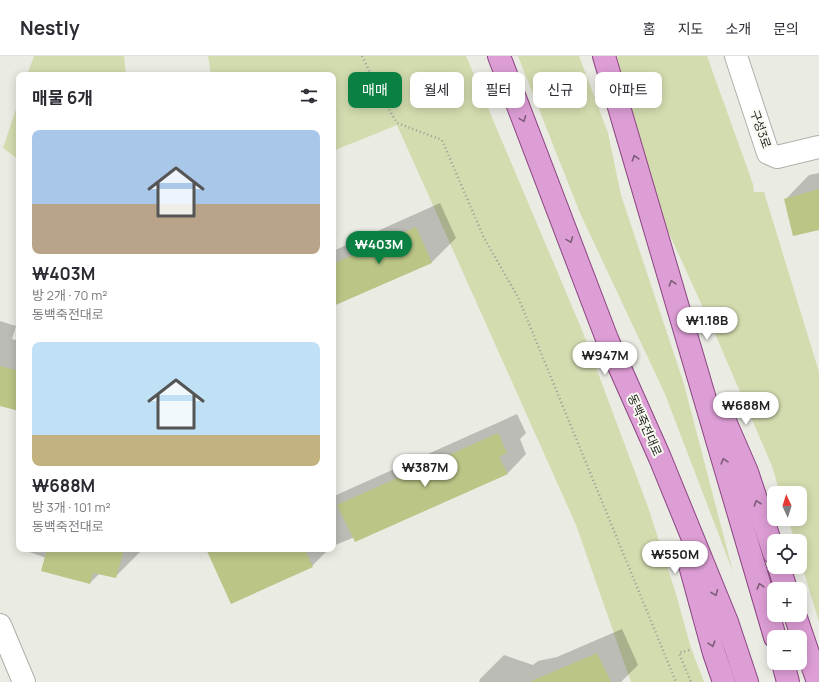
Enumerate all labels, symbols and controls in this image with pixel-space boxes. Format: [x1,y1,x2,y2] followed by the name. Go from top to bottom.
[20,15,80,41] text: Nestly
[643,19,656,38] text: 홈
[678,19,703,38] text: 지도
[725,19,751,38] text: 소개
[773,19,799,38] text: 문의
[348,72,402,108] chip: 매매
[410,72,464,108] chip: 월세
[472,72,525,108] chip: 필터
[533,72,587,108] chip: 신규
[595,72,662,108] chip: 아파트
[298,85,320,107] icon: filters
[32,86,93,109] text: 매물 6개
[746,107,776,151] street label: 구성3로
[519,115,527,122] one-way arrow
[631,155,640,162] one-way arrow
[140,156,212,228] icon: home
[351,231,407,265] pin: ₩403M
[355,235,403,253] text: ₩403M
[565,237,573,244] one-way arrow
[32,262,95,285] text: ₩403M
[668,279,677,286] one-way arrow
[32,286,107,304] text: 방 2개 · 70 m²
[32,305,104,323] text: 동백죽전대로
[674,307,740,341] pin: ₩1.18B
[686,311,728,329] text: ₩1.18B
[577,342,633,376] pin: ₩947M
[581,346,629,364] text: ₩947M
[140,368,212,440] icon: home
[624,391,666,459] street label: 동백죽전대로
[718,392,774,426] pin: ₩688M
[722,396,770,414] text: ₩688M
[397,454,453,488] pin: ₩387M
[402,458,448,476] text: ₩387M
[720,458,729,465] one-way arrow
[32,474,95,497] text: ₩688M
[767,486,807,526] north arrow
[767,486,807,670] map controls
[32,498,111,516] text: 방 3개 · 101 m²
[753,499,762,506] one-way arrow
[32,517,104,535] text: 동백죽전대로
[767,534,807,574] button: locate
[647,541,703,575] pin: ₩550M
[651,545,699,563] text: ₩550M
[767,582,807,622] button: +
[756,583,765,590] one-way arrow
[710,589,718,597] one-way arrow
[767,630,807,670] button: −
[707,640,716,647] one-way arrow

